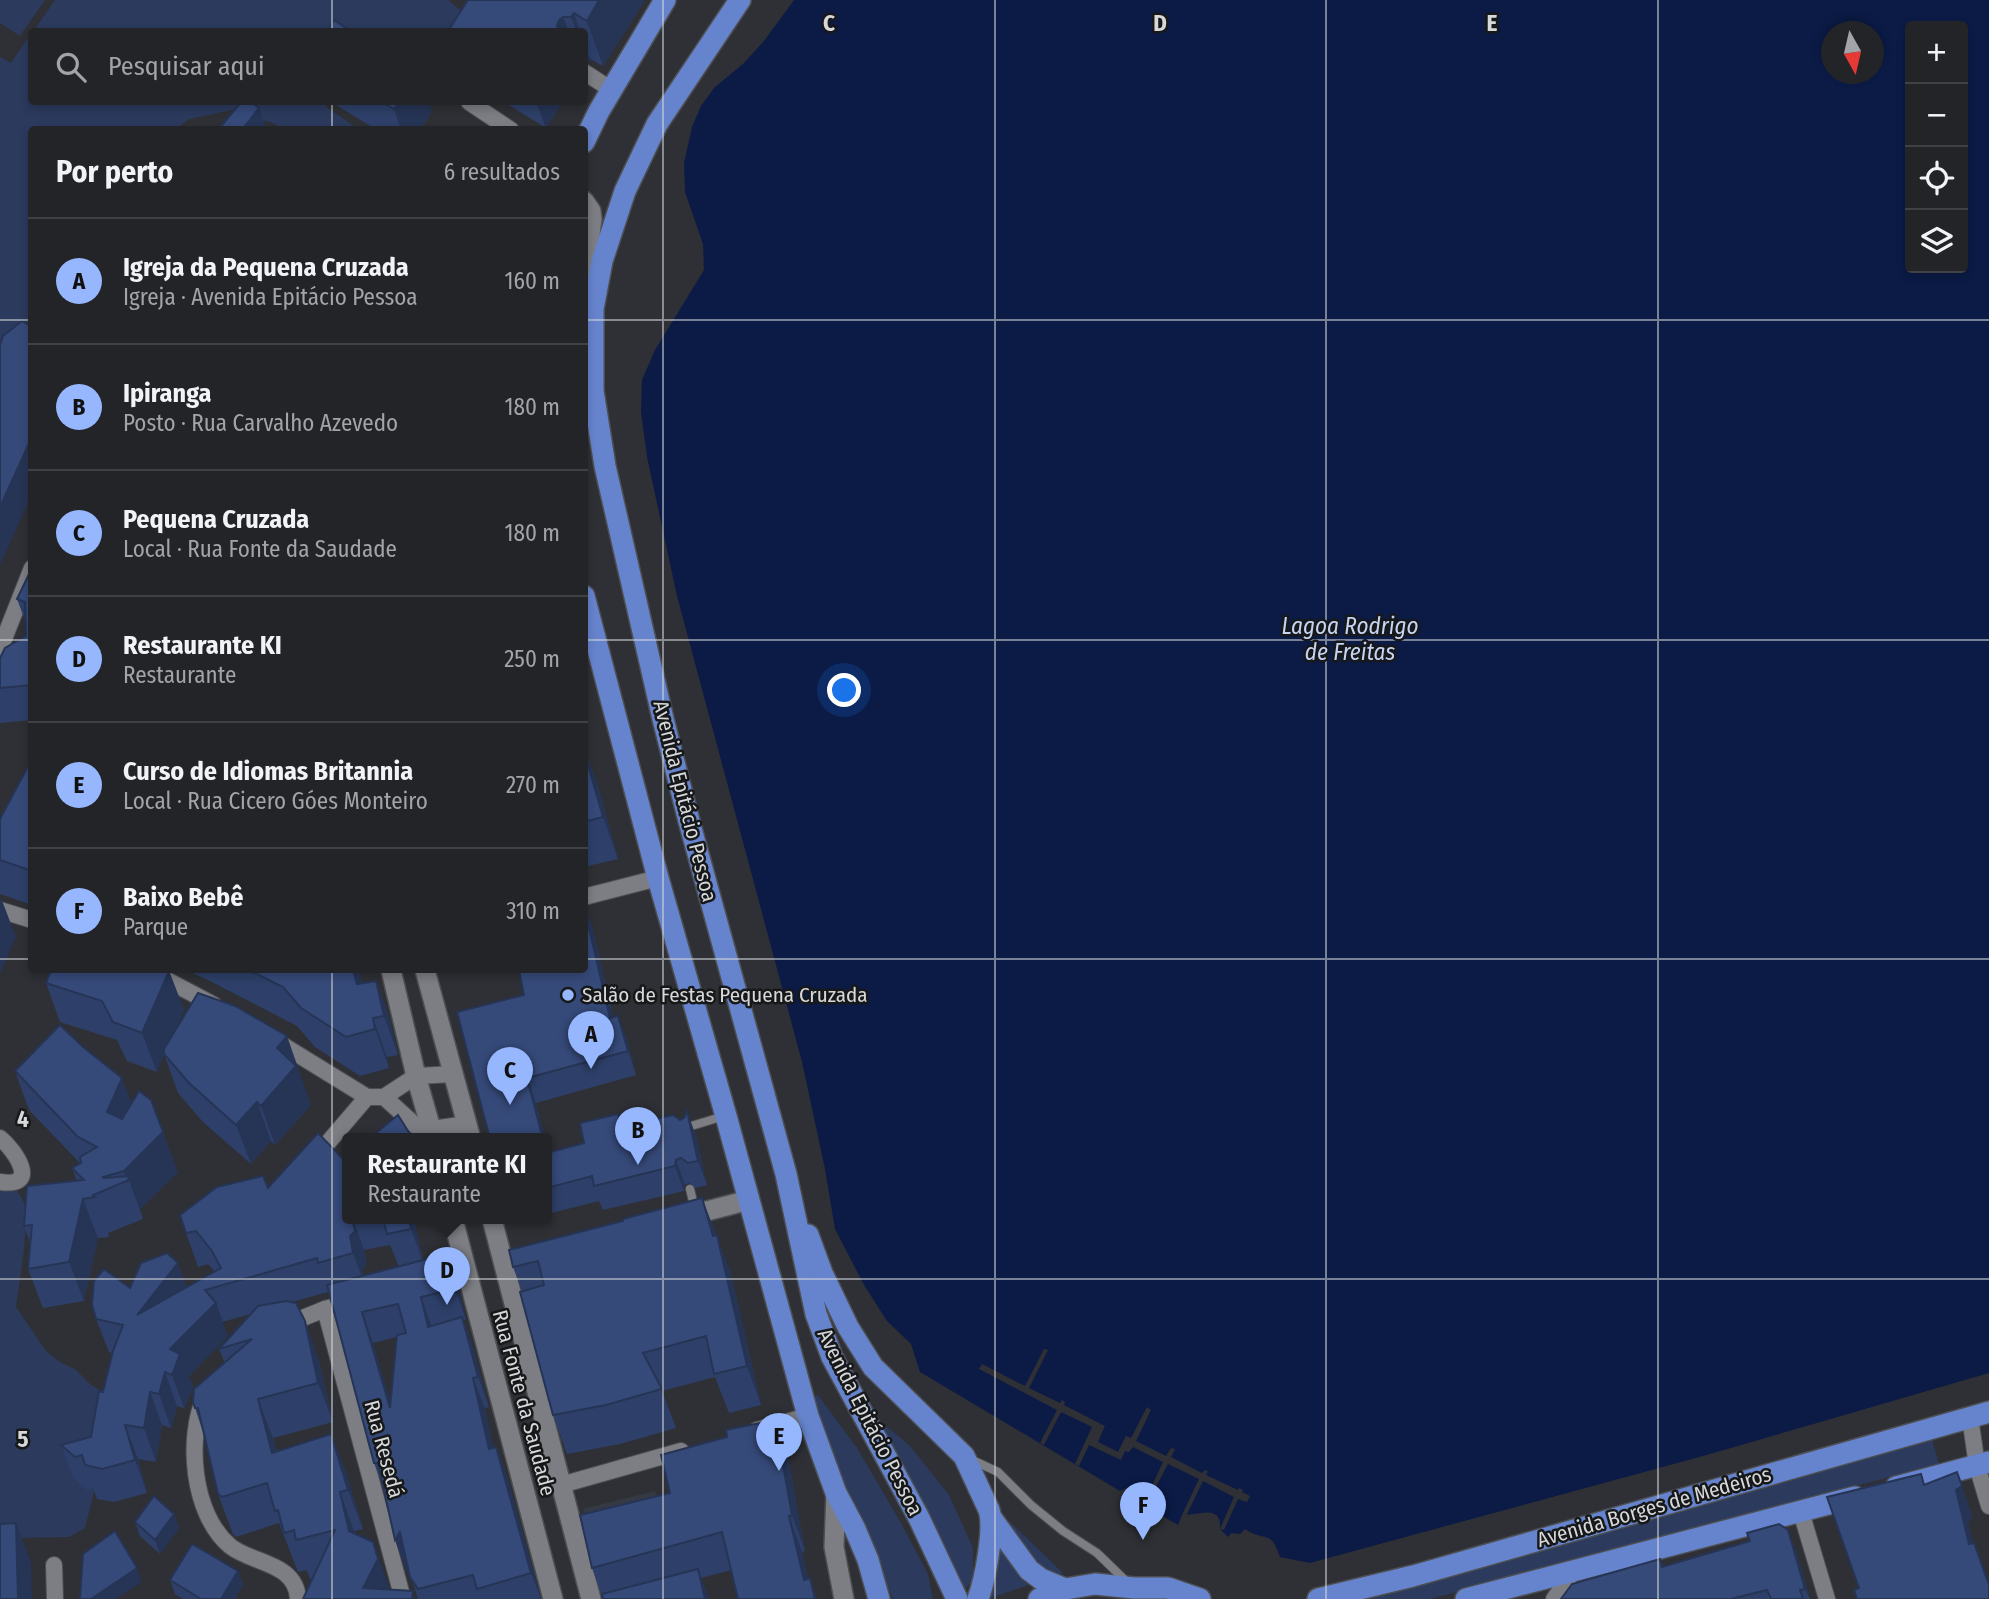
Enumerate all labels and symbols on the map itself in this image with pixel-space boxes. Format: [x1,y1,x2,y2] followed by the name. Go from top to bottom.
[823,9,835,37] text: C
[1153,9,1167,37] text: D
[1487,9,1498,37] text: E
[1821,21,1884,84] north arrow
[1281,612,1419,666] water label: Lagoa Rodrigo de Freitas
[827,673,861,707] your location
[647,698,723,904] street label: Avenida Epitácio Pessoa
[582,982,868,1008] place label: Salão de Festas Pequena Cruzada
[560,987,576,1003] marker: Salão de Festas Pequena Cruzada
[568,1011,614,1069] pin: A
[487,1047,533,1105] pin: C
[17,1105,29,1133] text: 4
[615,1107,661,1165] pin: B
[424,1247,470,1305] pin: D
[487,1307,561,1499] street label: Rua Fonte da Saudade
[812,1324,928,1520] street label: Avenida Epitácio Pessoa
[358,1397,410,1501] street label: Rua Resedá
[756,1413,802,1471] pin: E
[17,1425,29,1453] text: 5
[1534,1461,1774,1553] street label: Avenida Borges de Medeiros
[1120,1482,1166,1540] pin: F

